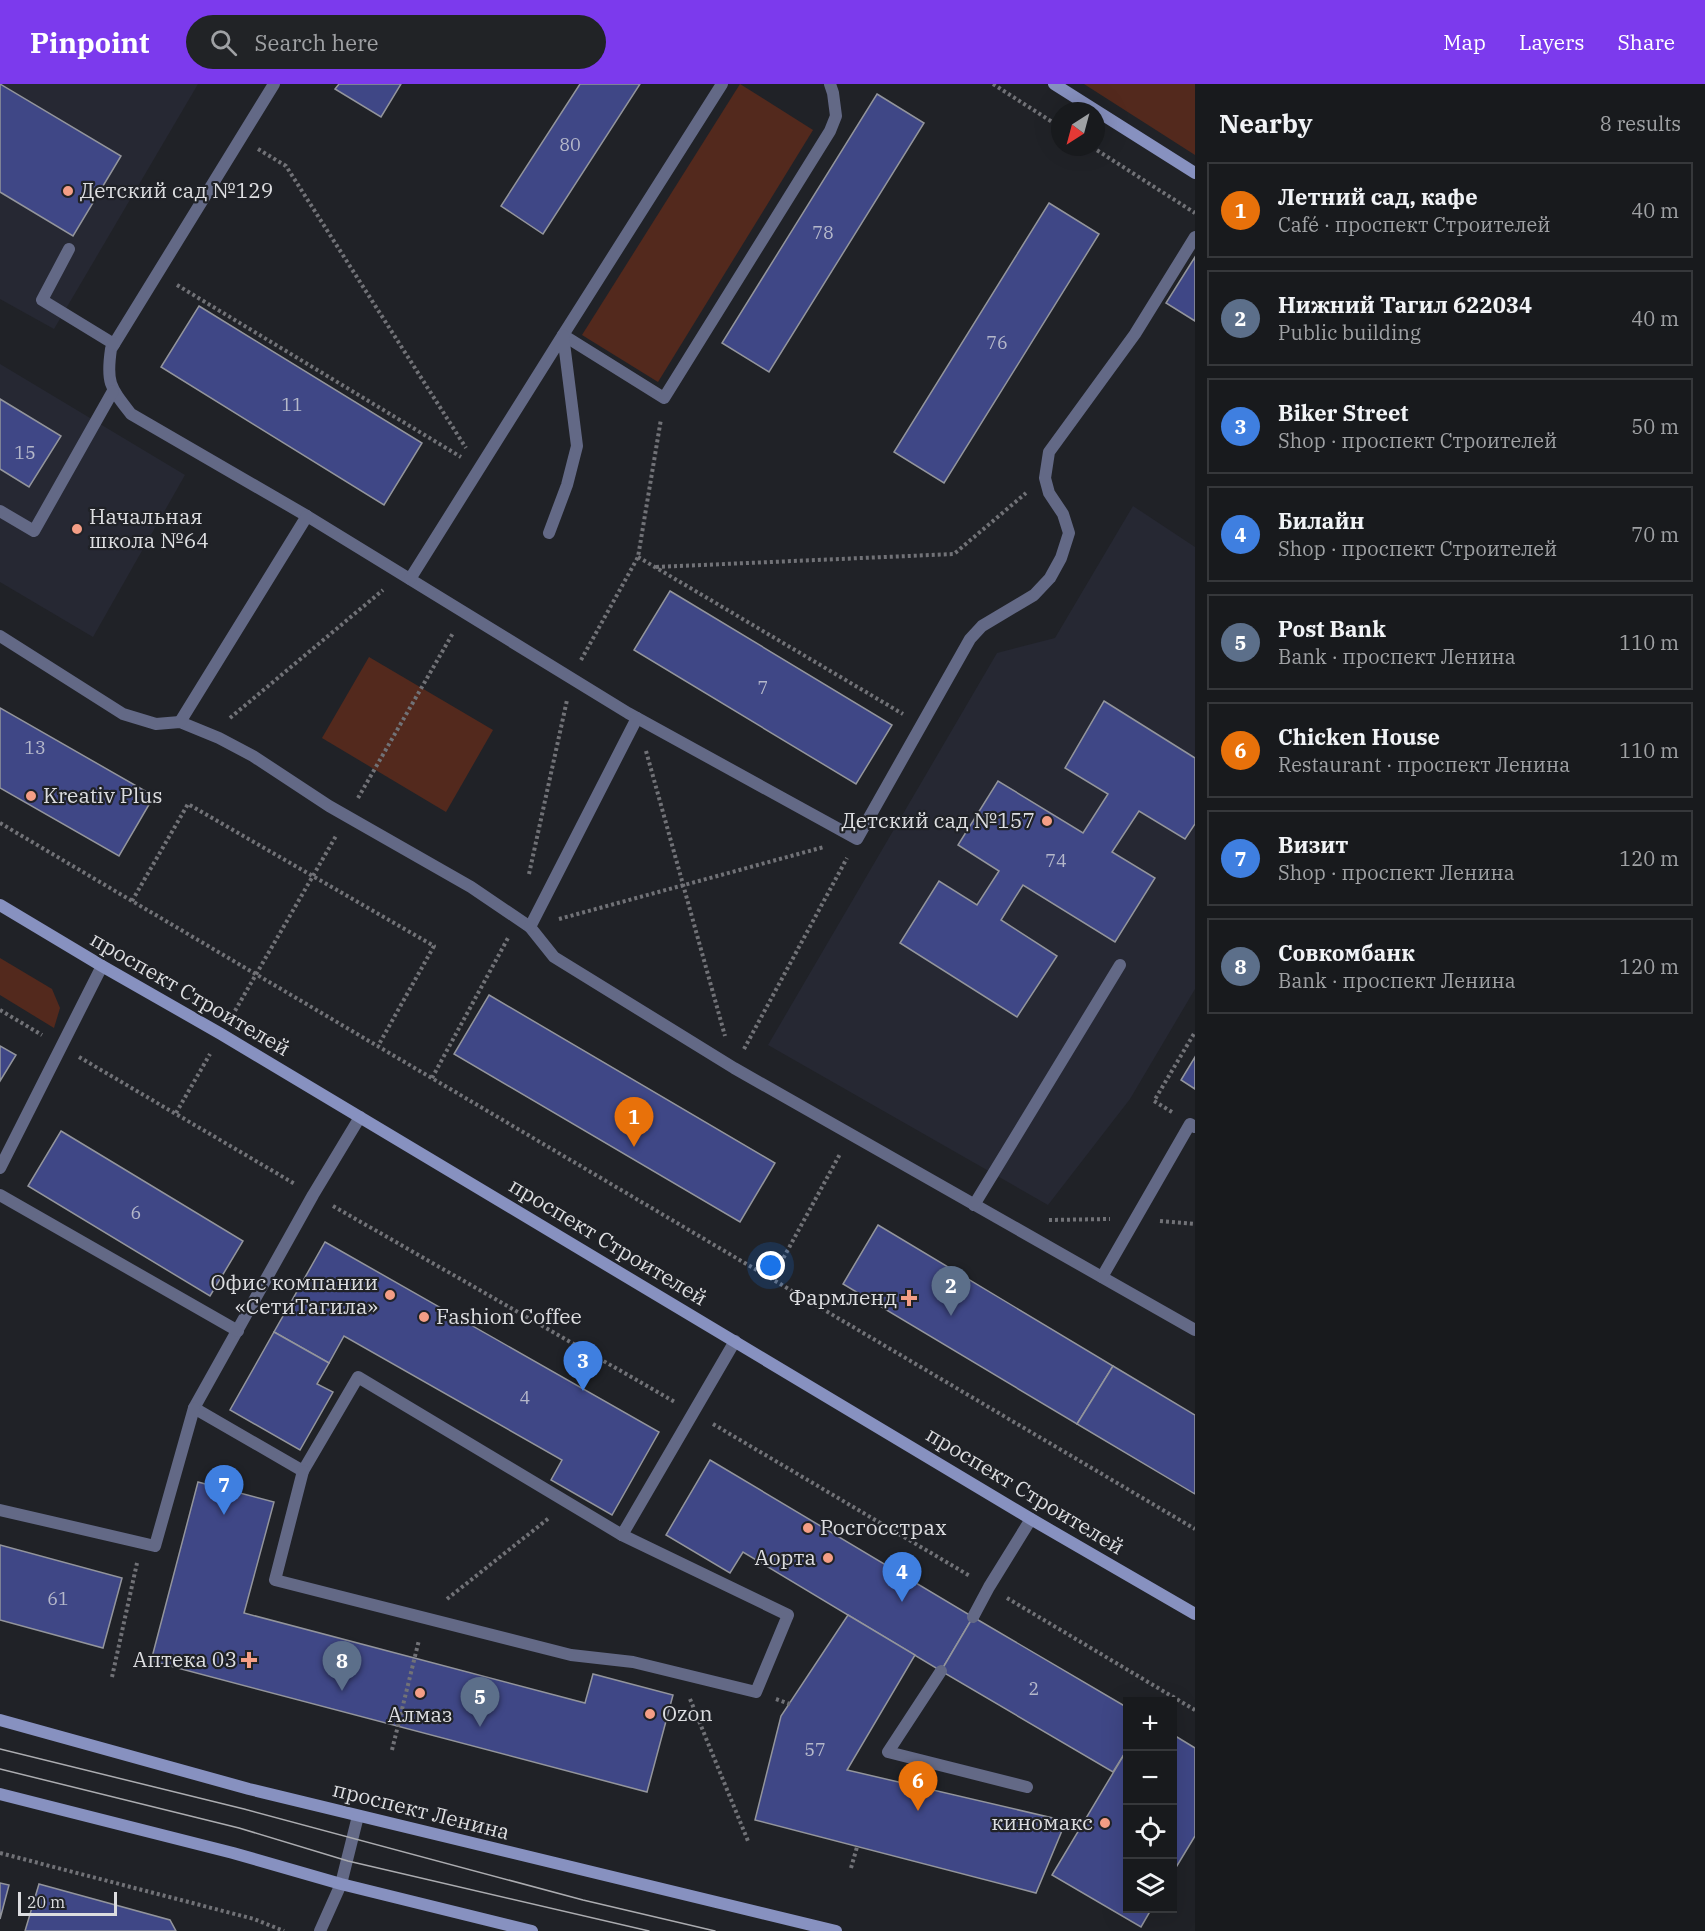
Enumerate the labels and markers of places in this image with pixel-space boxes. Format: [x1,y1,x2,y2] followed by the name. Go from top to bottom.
[80,176,273,204] place label: Детский сад №129
[61,184,75,198] marker: Детский сад №129
[89,502,209,554] place label: Начальная школа №64
[70,522,84,536] marker: Начальная школа №64
[43,781,162,809] place label: Kreativ Plus
[24,789,38,803] marker: Kreativ Plus
[842,806,1035,834] place label: Детский сад №157
[1040,814,1054,828] marker: Детский сад №157
[614,1098,654,1147] pin: 1
[932,1266,970,1316] pin: 2
[211,1268,378,1320] place label: Офис компании «СетиТагила»
[789,1283,897,1311] place label: Фармленд
[383,1288,397,1302] marker: Офис компании «СетиТагила»
[902,1291,916,1305] marker: Фармленд
[436,1302,582,1330] place label: Fashion Coffee
[417,1310,431,1324] marker: Fashion Coffee
[564,1342,602,1391] pin: 3
[204,1466,244,1515] pin: 7
[820,1513,947,1541] place label: Росгосстрах
[801,1521,815,1535] marker: Росгосстрах
[755,1543,816,1571] place label: Аорта
[821,1551,835,1565] marker: Аорта
[882,1552,922,1602] pin: 4
[322,1642,362,1691] pin: 8
[133,1645,237,1673] place label: Аптека 03
[242,1653,256,1667] marker: Аптека 03
[460,1678,500,1727] pin: 5
[413,1686,427,1700] marker: Алмаз
[662,1699,713,1727] place label: Ozon
[387,1700,453,1728] place label: Алмаз
[643,1707,657,1721] marker: Ozon
[898,1762,938,1811] pin: 6
[991,1808,1093,1836] place label: киномакс
[1098,1816,1112,1830] marker: киномакс

